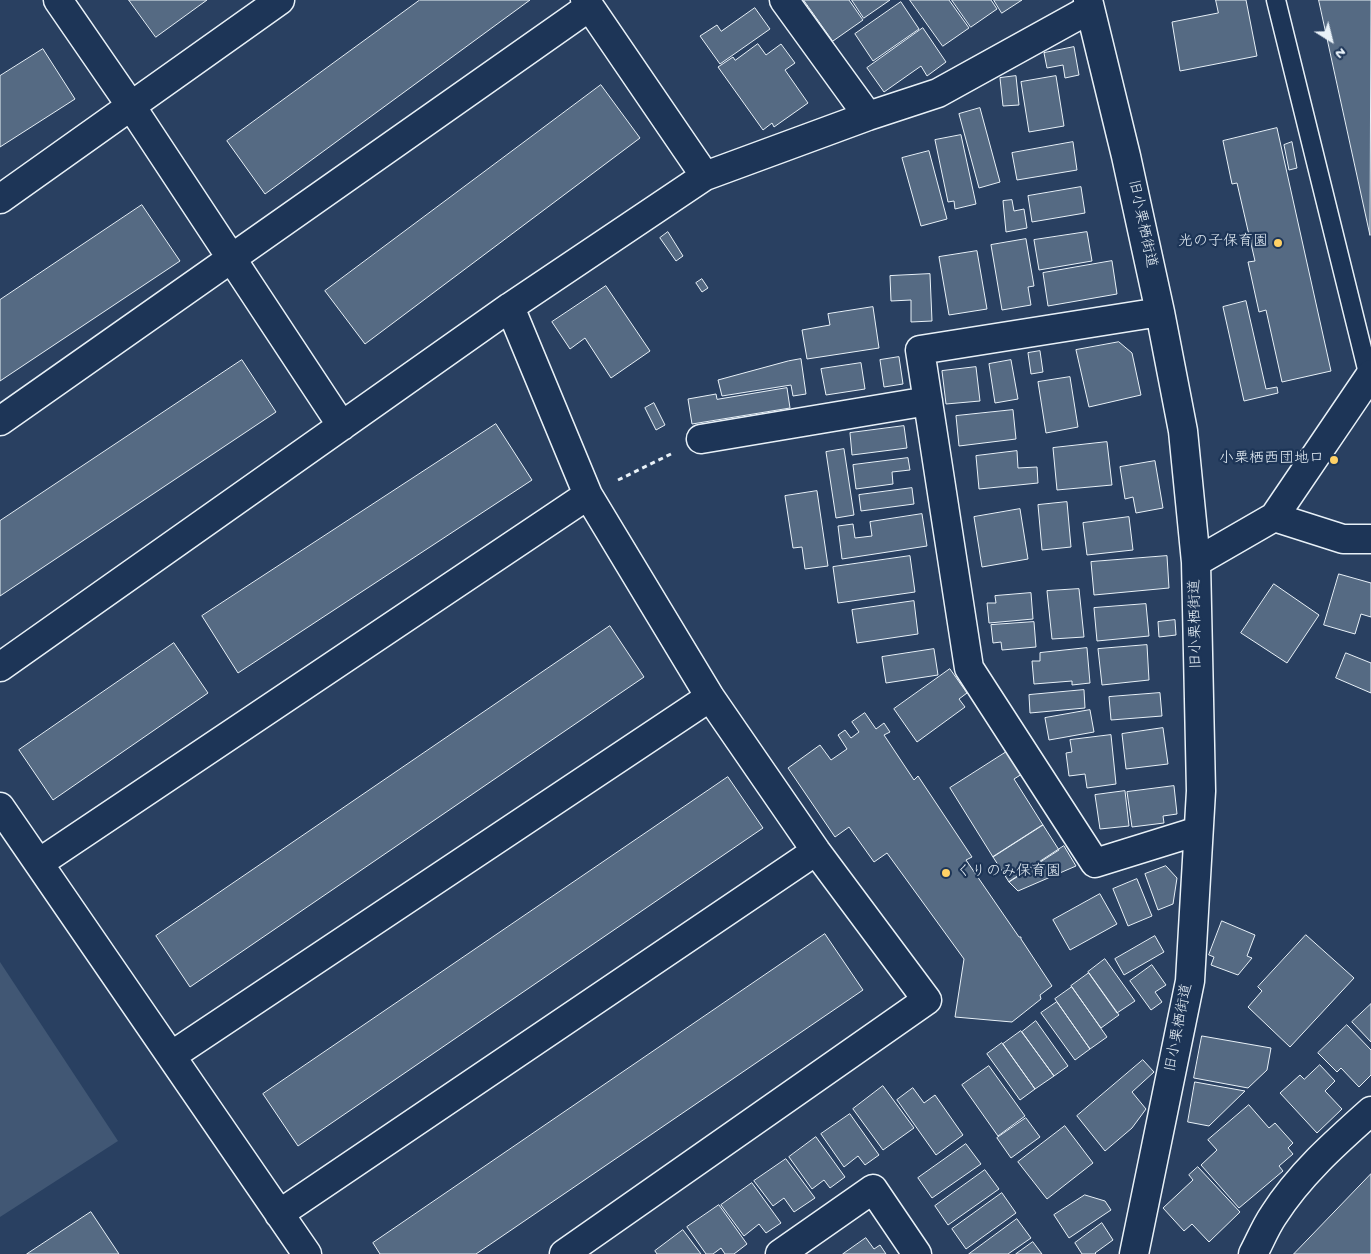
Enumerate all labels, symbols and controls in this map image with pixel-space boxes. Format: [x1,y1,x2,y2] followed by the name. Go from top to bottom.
[1306,15,1356,65] north arrow
[1331,43,1349,62] text: N
[1123,178,1159,270] street label: 旧小栗栖街道
[1178,234,1268,252] place label: 光の子保育園
[1272,237,1284,249] marker: 光の子保育園
[1219,451,1324,469] place label: 小栗栖西団地口
[1328,454,1340,466] marker: 小栗栖西団地口
[1187,579,1207,669] street label: 旧小栗栖街道
[956,864,1061,882] place label: くりのみ保育園
[940,867,952,879] marker: くりのみ保育園
[1163,982,1197,1074] street label: 旧小栗栖街道

